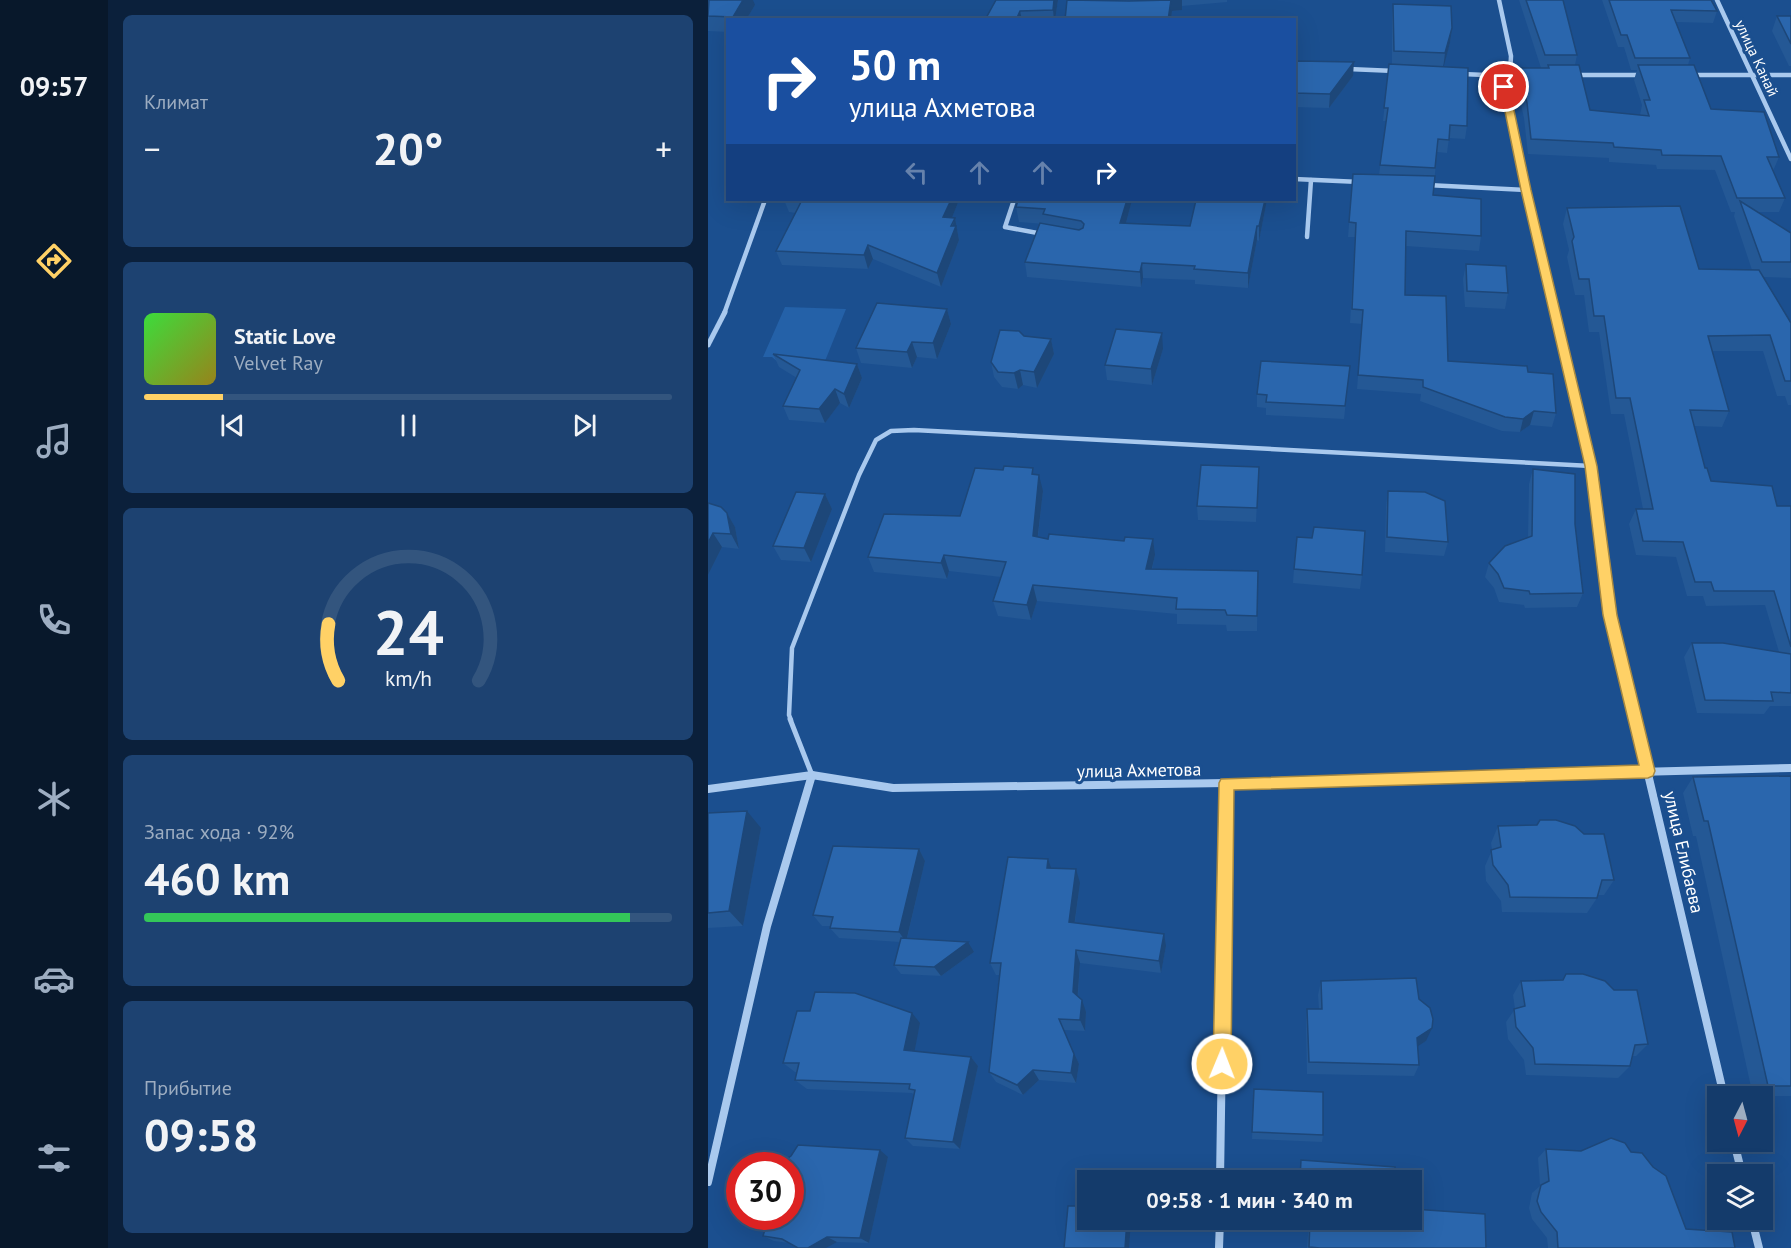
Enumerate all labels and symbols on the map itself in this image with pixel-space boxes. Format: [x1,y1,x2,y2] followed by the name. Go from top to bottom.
[1731,17,1783,99] street label: улица Канай
[1478,61,1529,112] pin
[1077,757,1201,783] street label: улица Ахметова
[1659,789,1709,915] street label: улица Елибаева
[1190,1032,1254,1096] position arrow
[1707,1086,1773,1152] north arrow
[726,1152,804,1230] speed limit sign: 30

